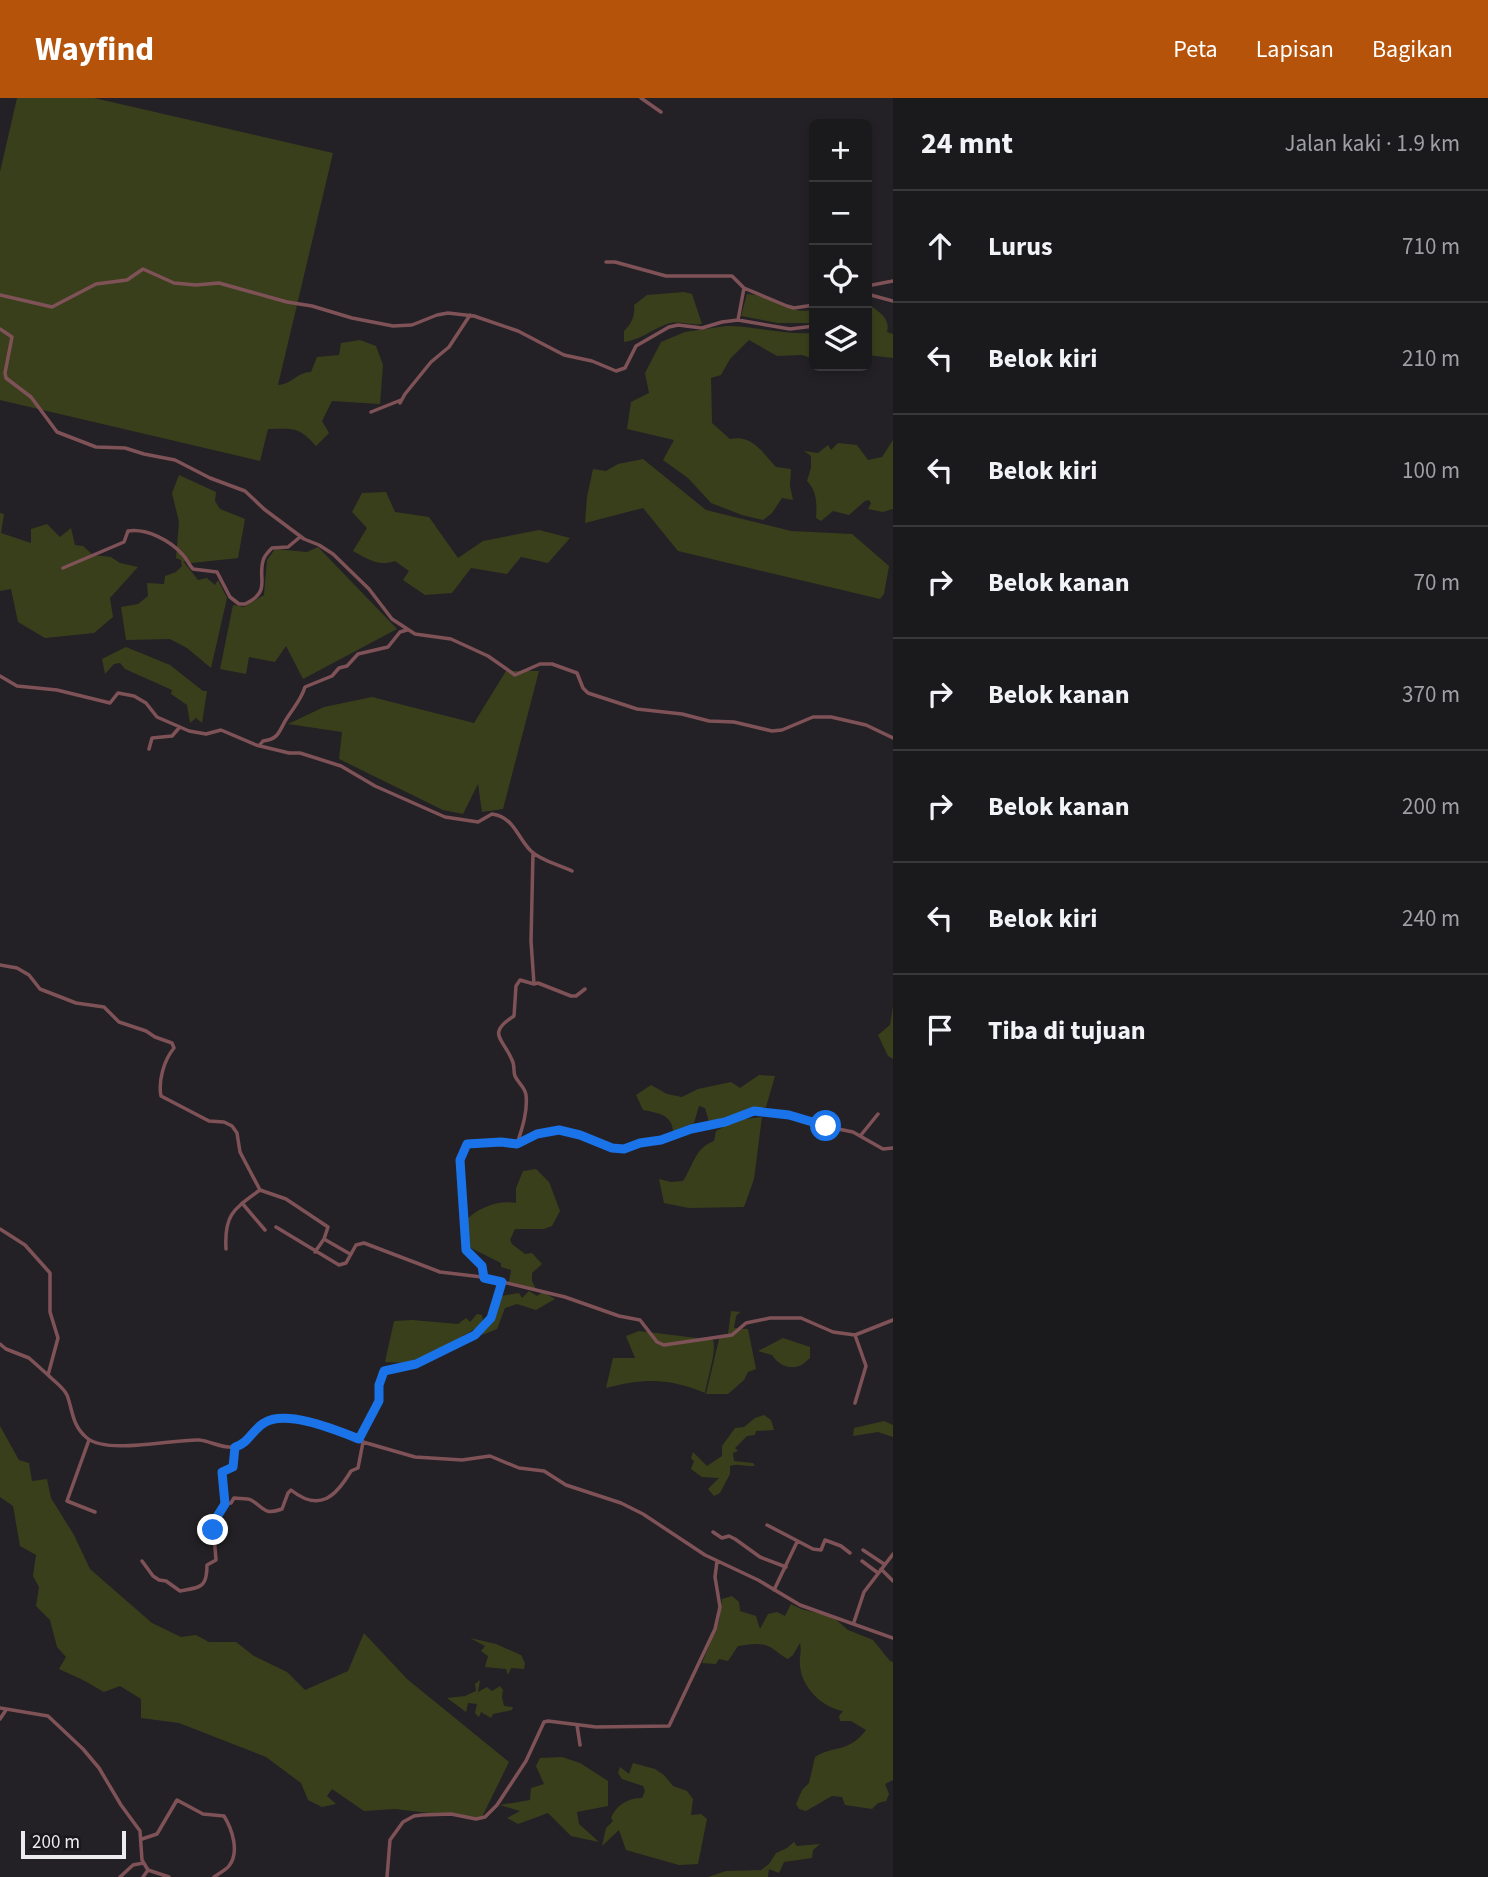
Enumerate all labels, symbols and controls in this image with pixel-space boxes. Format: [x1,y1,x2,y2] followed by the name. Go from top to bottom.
[35,26,154,73] text: Wayfind
[1173,32,1218,67] text: Peta
[1256,32,1334,67] text: Lapisan
[1372,32,1453,67] text: Bagikan
[809,119,872,371] map controls
[809,119,872,182] button: +
[921,122,1013,165] text: 24 mnt
[1284,127,1460,160] text: Jalan kaki · 1.9 km
[809,182,872,245] button: −
[921,227,959,265] icon: ahead
[988,228,1053,265] text: Lurus
[1402,230,1460,263] text: 710 m
[809,245,872,308] button: locate
[809,308,872,371] button: layers
[921,339,959,377] icon: left
[988,340,1097,377] text: Belok kiri
[1402,342,1460,375] text: 210 m
[921,451,959,489] icon: left
[988,452,1097,489] text: Belok kiri
[1402,454,1460,487] text: 100 m
[921,563,959,601] icon: right
[988,564,1130,601] text: Belok kanan
[1413,566,1460,599] text: 70 m
[921,675,959,713] icon: right
[988,676,1130,713] text: Belok kanan
[1402,678,1460,711] text: 370 m
[921,787,959,825] icon: right
[988,788,1130,825] text: Belok kanan
[1402,790,1460,823] text: 200 m
[921,899,959,937] icon: left
[988,900,1097,937] text: Belok kiri
[1402,902,1460,935] text: 240 m
[921,1011,959,1049] icon: arrive
[988,1012,1146,1049] text: Tiba di tujuan
[810,1110,841,1141] route start
[197,1514,228,1545] route end
[21,1828,126,1860] scale bar
[32,1829,80,1856] text: 200 m

